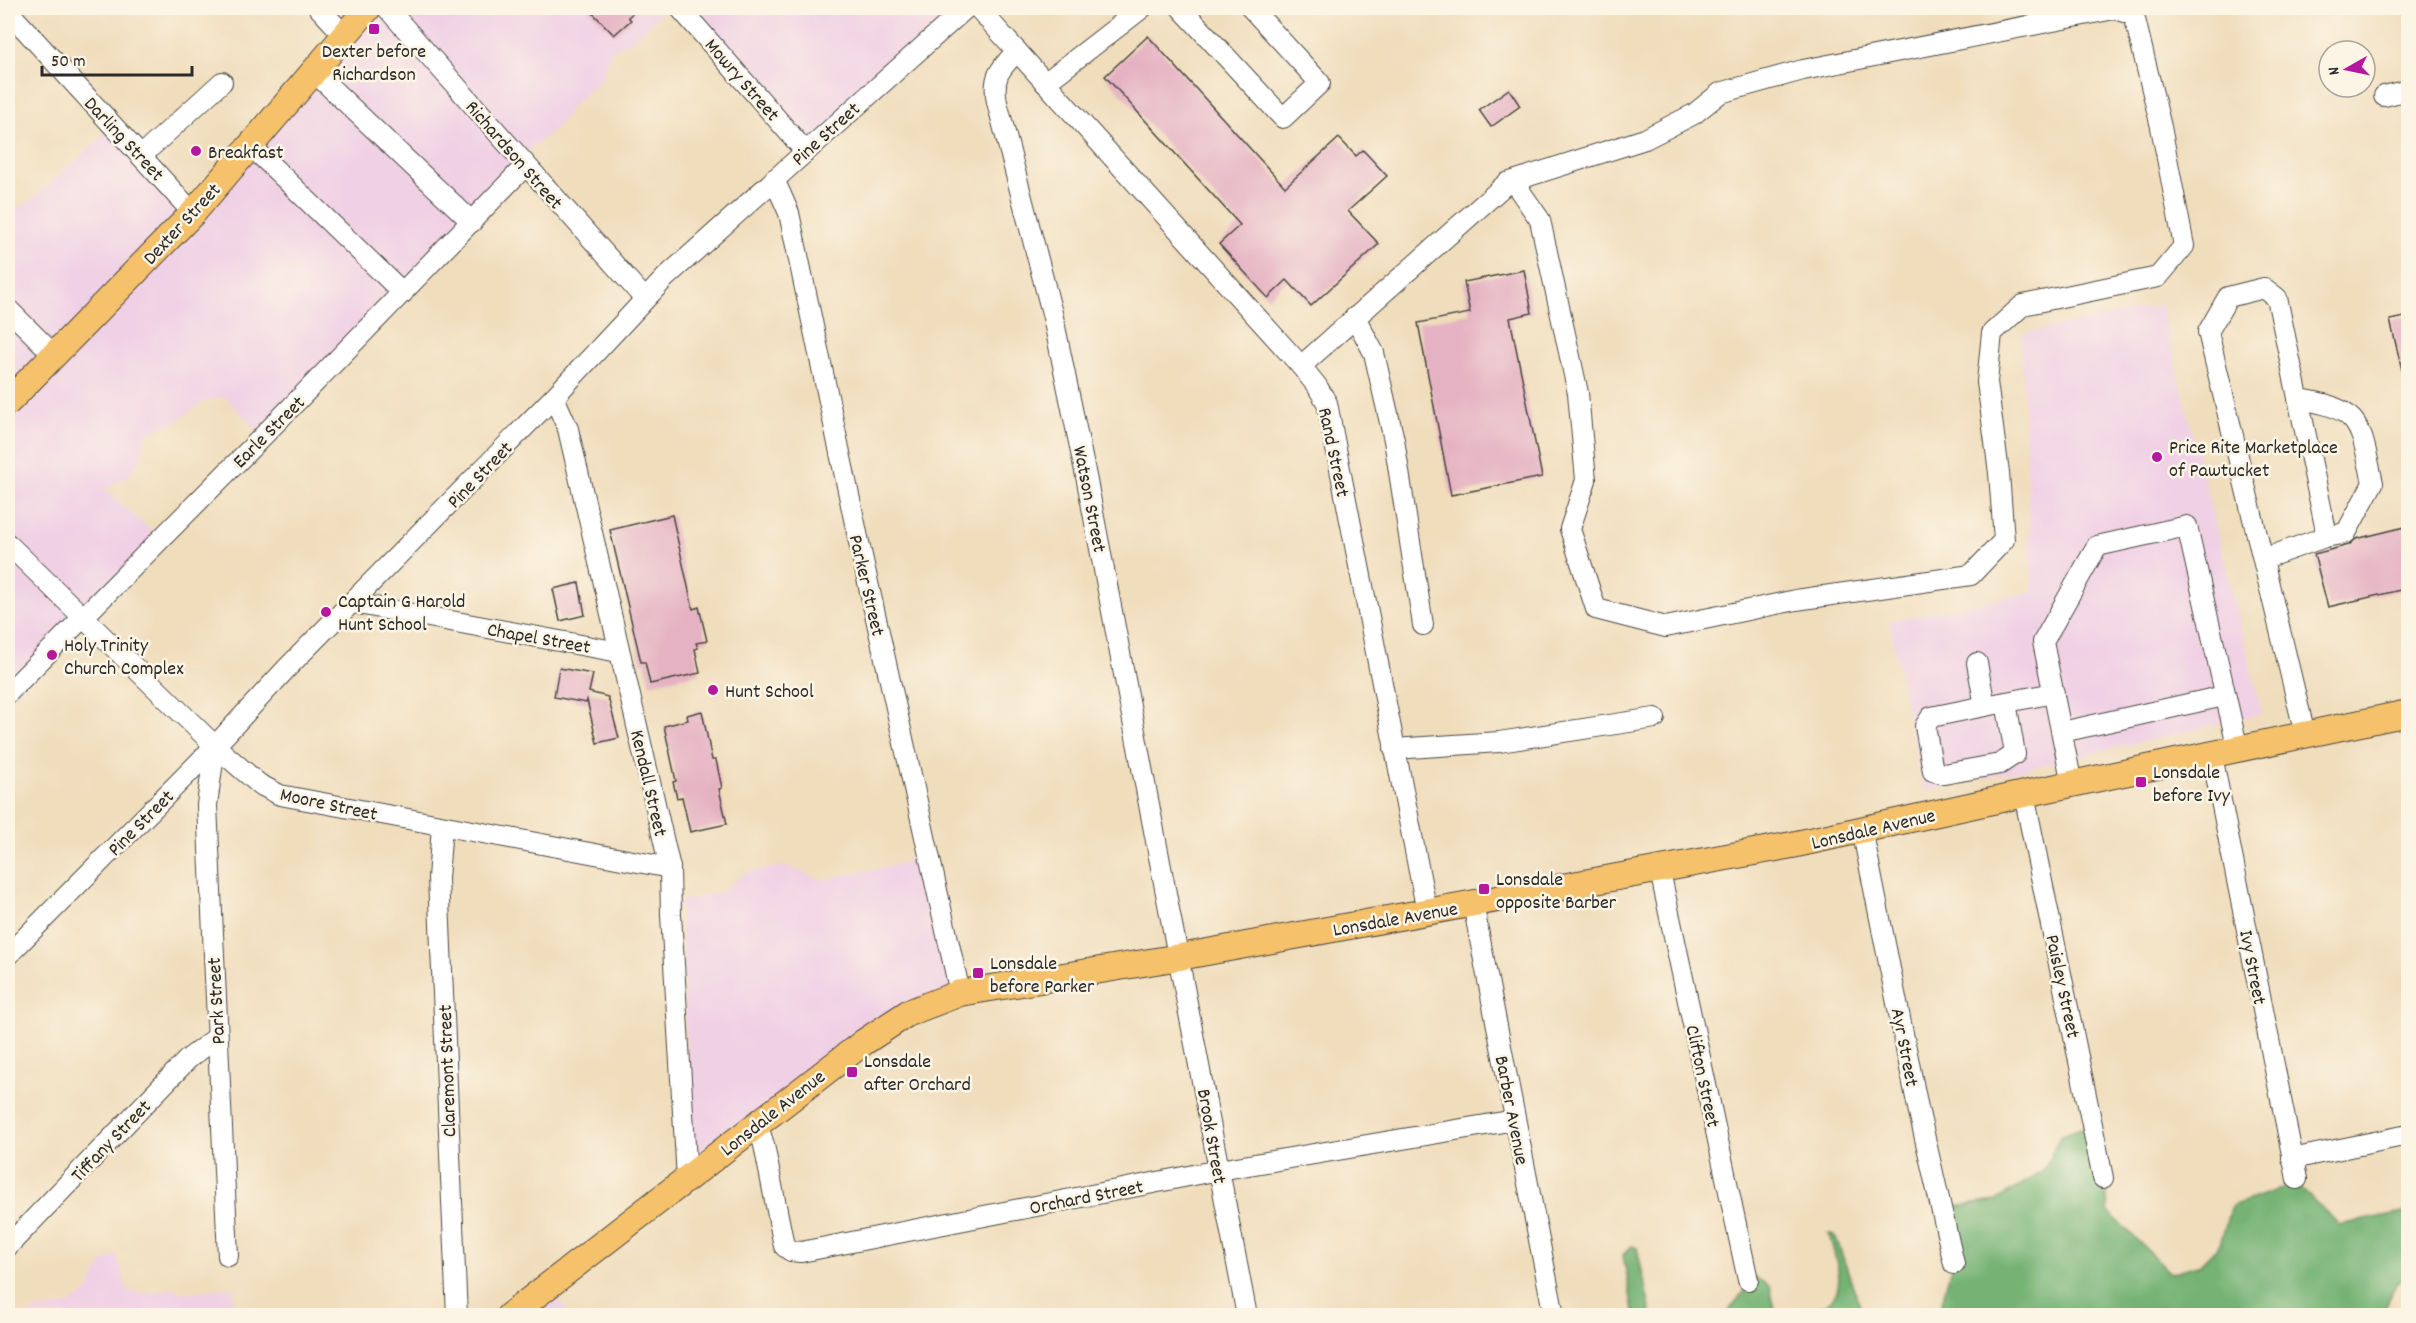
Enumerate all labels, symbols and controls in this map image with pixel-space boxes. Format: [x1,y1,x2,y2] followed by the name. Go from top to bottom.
[367,22,381,36] marker: Dexter before Richardson
[697,33,785,129] street label: Mowry Street
[42,39,192,77] scale bar
[322,39,426,90] place label: Dexter before Richardson
[2317,39,2377,99] north arrow
[51,50,86,75] text: 50 m
[2323,65,2347,77] text: N
[76,91,169,189] street label: Darling Street
[457,95,568,217] street label: Richardson Street
[786,97,868,174] street label: Pine Street
[208,140,284,168] place label: Breakfast
[189,144,203,158] marker: Breakfast
[138,178,229,272] street label: Dexter Street
[227,390,313,476] street label: Earle Street
[1309,405,1355,500] street label: Rand Street
[2169,435,2338,486] place label: Price Rite Marketplace of Pawtucket
[442,436,520,516] street label: Pine Street
[1064,444,1112,555] street label: Watson Street
[2150,450,2164,464] marker: Price Rite Marketplace of Pawtucket
[840,532,890,639] street label: Parker Street
[338,589,465,640] place label: Captain G Harold Hunt School
[319,605,333,619] marker: Captain G Harold Hunt School
[485,617,592,663] street label: Chapel Street
[64,633,184,684] place label: Holy Trinity Church Complex
[45,648,59,662] marker: Holy Trinity Church Complex
[725,679,814,707] place label: Hunt School
[706,683,720,697] marker: Hunt School
[621,728,673,840] street label: Kendall Street
[2153,760,2231,811] place label: Lonsdale before Ivy
[2134,775,2148,789] marker: Lonsdale before Ivy
[277,782,380,830] street label: Moore Street
[103,785,182,864] street label: Pine Street
[1809,803,1939,859] street label: Lonsdale Avenue
[1496,867,1617,918] place label: Lonsdale opposite Barber
[1477,882,1491,896] marker: Lonsdale opposite Barber
[1331,896,1460,946] street label: Lonsdale Avenue
[2230,928,2272,1007] street label: Ivy Street
[2036,932,2086,1041] street label: Paisley Street
[990,951,1095,1002] place label: Lonsdale before Parker
[202,957,234,1045] street label: Park Street
[971,966,985,980] marker: Lonsdale before Parker
[433,1004,465,1138] street label: Claremont Street
[1882,1006,1924,1089] street label: Ayr Street
[1677,1023,1726,1130] street label: Clifton Street
[864,1049,971,1100] place label: Lonsdale after Orchard
[1486,1054,1534,1168] street label: Barber Avenue
[715,1064,832,1164] street label: Lonsdale Avenue
[845,1065,859,1079] marker: Lonsdale after Orchard
[1188,1087,1232,1186] street label: Brook Street
[66,1095,159,1190] street label: Tiffany Street
[1027,1174,1146,1224] street label: Orchard Street

